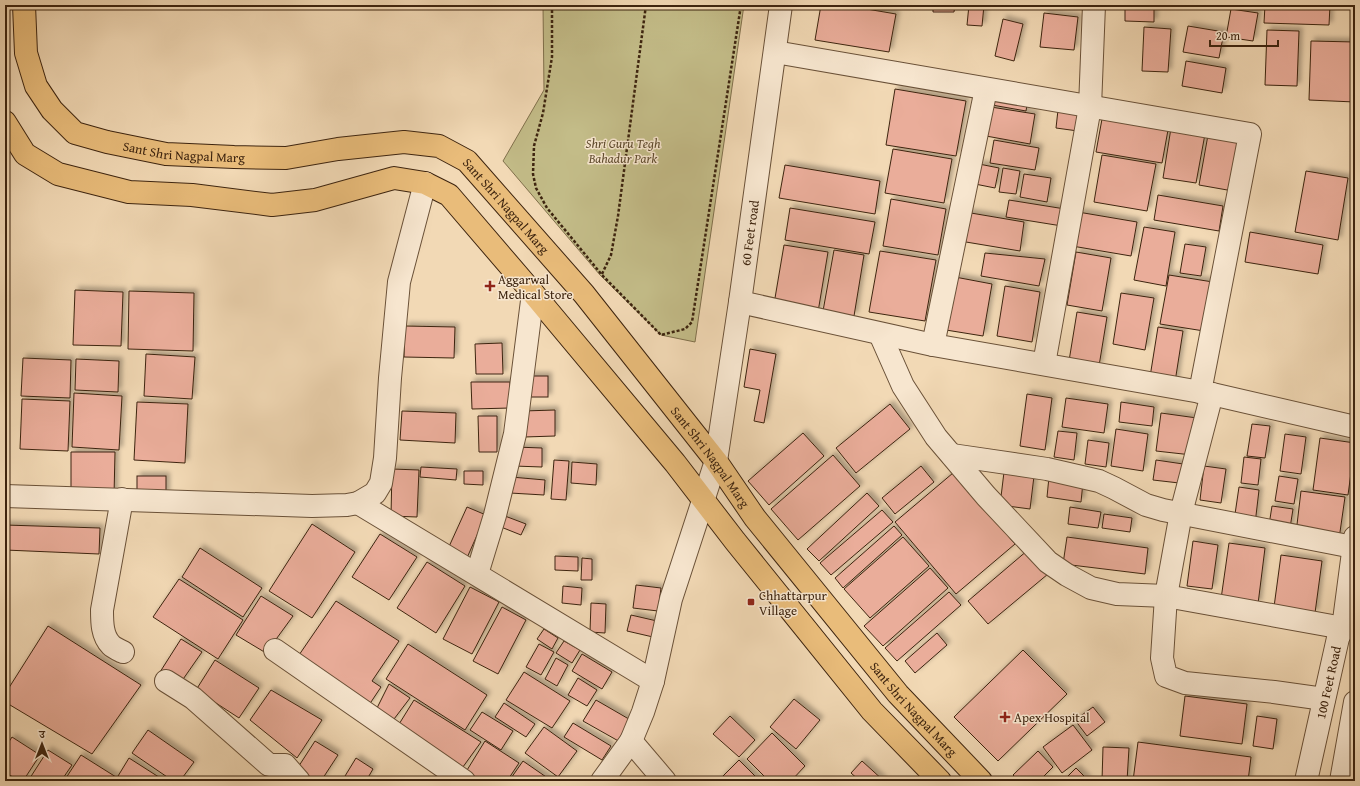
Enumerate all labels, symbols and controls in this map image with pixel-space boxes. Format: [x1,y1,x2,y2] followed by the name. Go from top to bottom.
[1210,22,1278,48] scale bar
[1216,27,1240,44] text: 20 m
[586,134,661,168] park label: Shri Guru Tegh Bahadur Park
[121,136,245,167] street label: Sant Shri Nagpal Marg
[459,153,554,258] street label: Sant Shri Nagpal Marg
[736,199,763,267] street label: 60 Feet road
[498,270,573,304] place label: Aggarwal Medical Store
[485,281,495,291] marker: Aggarwal Medical Store
[667,402,755,512] street label: Sant Shri Nagpal Marg
[759,586,828,620] place label: Chhattarpur Village
[746,597,756,607] marker: Chhattarpur Village
[1311,644,1345,721] street label: 100 Feet Road
[866,657,962,761] street label: Sant Shri Nagpal Marg
[1014,708,1090,727] place label: Apex Hospital
[999,711,1011,723] marker: Apex Hospital
[22,724,62,764] north arrow
[38,726,46,742] text: उ

